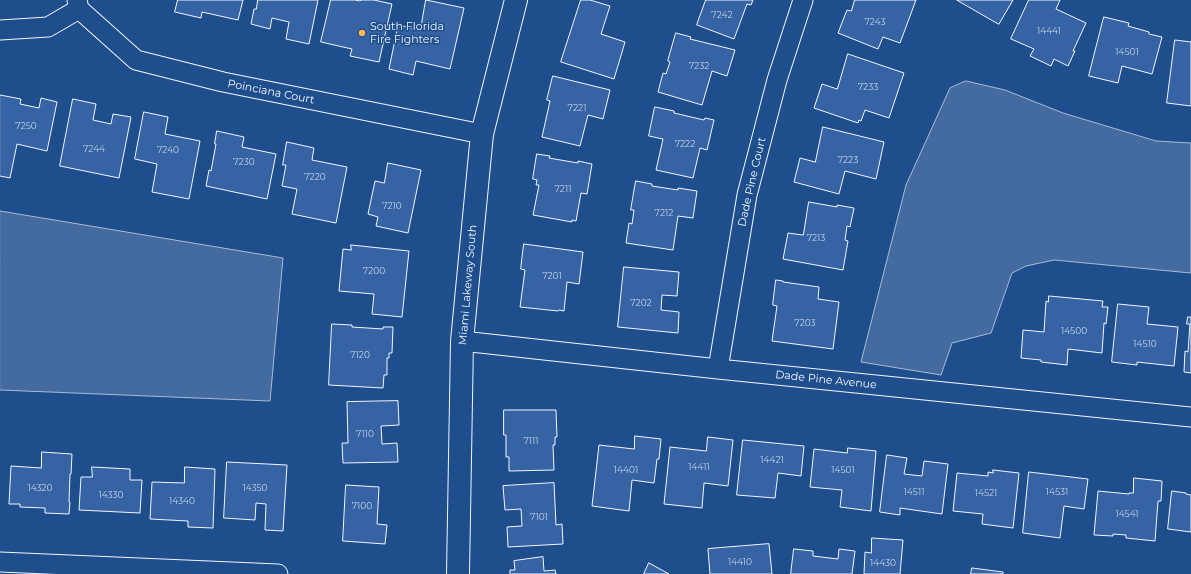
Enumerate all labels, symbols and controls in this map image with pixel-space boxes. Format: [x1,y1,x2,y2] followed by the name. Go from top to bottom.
[711,10,733,20] house number: 7242
[864,17,886,27] house number: 7243
[370,20,444,46] place label: South Florida Fire Fighters
[1037,26,1061,36] house number: 14441
[357,28,367,38] marker: South Florida Fire Fighters
[1115,47,1139,57] house number: 14501
[689,61,709,71] house number: 7232
[226,77,316,107] street label: Poinciana Court
[858,82,878,92] house number: 7233
[568,103,586,113] house number: 7221
[15,121,37,131] house number: 7250
[735,136,769,228] street label: Dade Pine Court
[675,139,695,149] house number: 7222
[83,144,105,154] house number: 7244
[157,145,179,155] house number: 7240
[838,155,858,165] house number: 7223
[233,157,255,167] house number: 7230
[304,172,326,182] house number: 7220
[555,184,571,194] house number: 7211
[382,201,402,211] house number: 7210
[655,208,673,218] house number: 7212
[456,224,480,346] street label: Miami Lakeway South
[807,233,825,243] house number: 7213
[363,266,385,276] house number: 7200
[542,271,562,281] house number: 7201
[630,298,652,308] house number: 7202
[794,318,816,328] house number: 7203
[1061,326,1087,336] house number: 14500
[1133,339,1157,349] house number: 14510
[350,350,370,360] house number: 7120
[775,368,877,392] street label: Dade Pine Avenue
[356,429,374,439] house number: 7110
[523,436,539,446] house number: 7111
[760,455,784,465] house number: 14421
[688,462,710,472] house number: 14411
[614,465,638,475] house number: 14401
[831,465,855,475] house number: 14501
[27,483,53,493] house number: 14320
[242,483,268,493] house number: 14350
[904,487,924,497] house number: 14511
[1046,487,1068,497] house number: 14531
[975,488,997,498] house number: 14521
[98,490,124,500] house number: 14330
[169,496,195,506] house number: 14340
[352,501,372,511] house number: 7100
[1115,509,1139,519] house number: 14541
[530,512,548,522] house number: 7101
[728,557,752,567] house number: 14410
[870,558,896,568] house number: 14430

